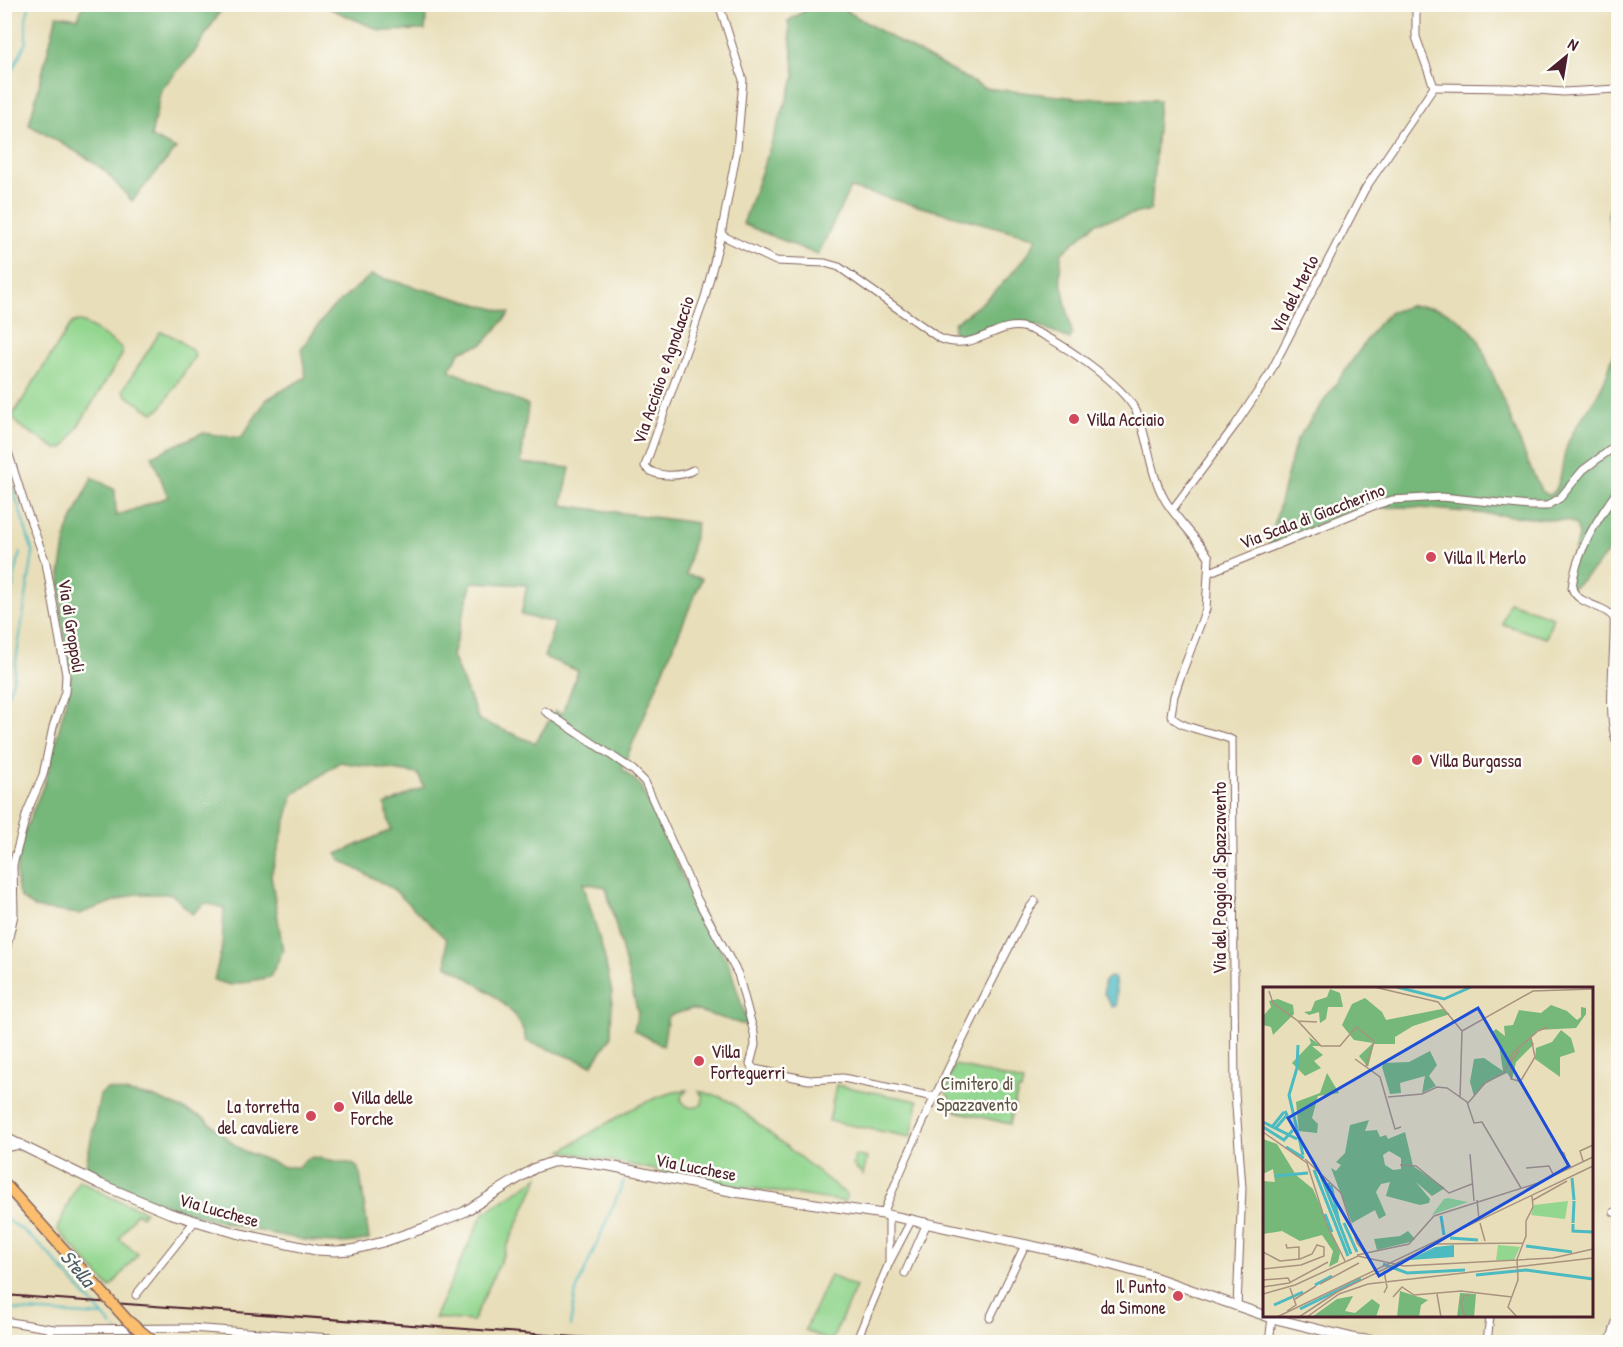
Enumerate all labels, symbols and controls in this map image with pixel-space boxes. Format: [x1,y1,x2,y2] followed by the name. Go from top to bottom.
[1536,27,1596,87] north arrow
[1564,32,1583,56] text: N
[1263,250,1325,338] street label: Via del Merlo
[626,293,700,447] street label: Via Acciaio e Agnolaccio
[1086,407,1164,432] place label: Villa Acciaio
[1067,412,1081,426] marker: Villa Acciaio
[1236,477,1388,555] street label: Via Scala di Giaccherino
[1443,545,1526,570] place label: Villa Il Merlo
[1424,550,1438,564] marker: Villa Il Merlo
[52,577,92,675] street label: Via di Groppoli
[1429,748,1521,773] place label: Villa Burgassa
[1410,753,1424,767] marker: Villa Burgassa
[1207,782,1232,974] street label: Via del Poggio di Spazzavento
[1263,987,1593,1317] inset map
[710,1039,786,1085] place label: Villa Forteguerri
[692,1054,706,1068] marker: Villa Forteguerri
[936,1071,1018,1117] park label: Cimitero di Spazzavento
[350,1085,413,1131] place label: Villa delle Forche
[218,1094,299,1140] place label: La torretta del cavaliere
[332,1100,346,1114] marker: Villa delle Forche
[304,1109,318,1123] marker: La torretta del cavaliere
[653,1147,739,1187] street label: Via Lucchese
[176,1187,262,1233] street label: Via Lucchese
[55,1244,103,1294] water label: Stella
[1101,1274,1166,1320] place label: Il Punto da Simone
[1171,1289,1185,1303] marker: Il Punto da Simone

